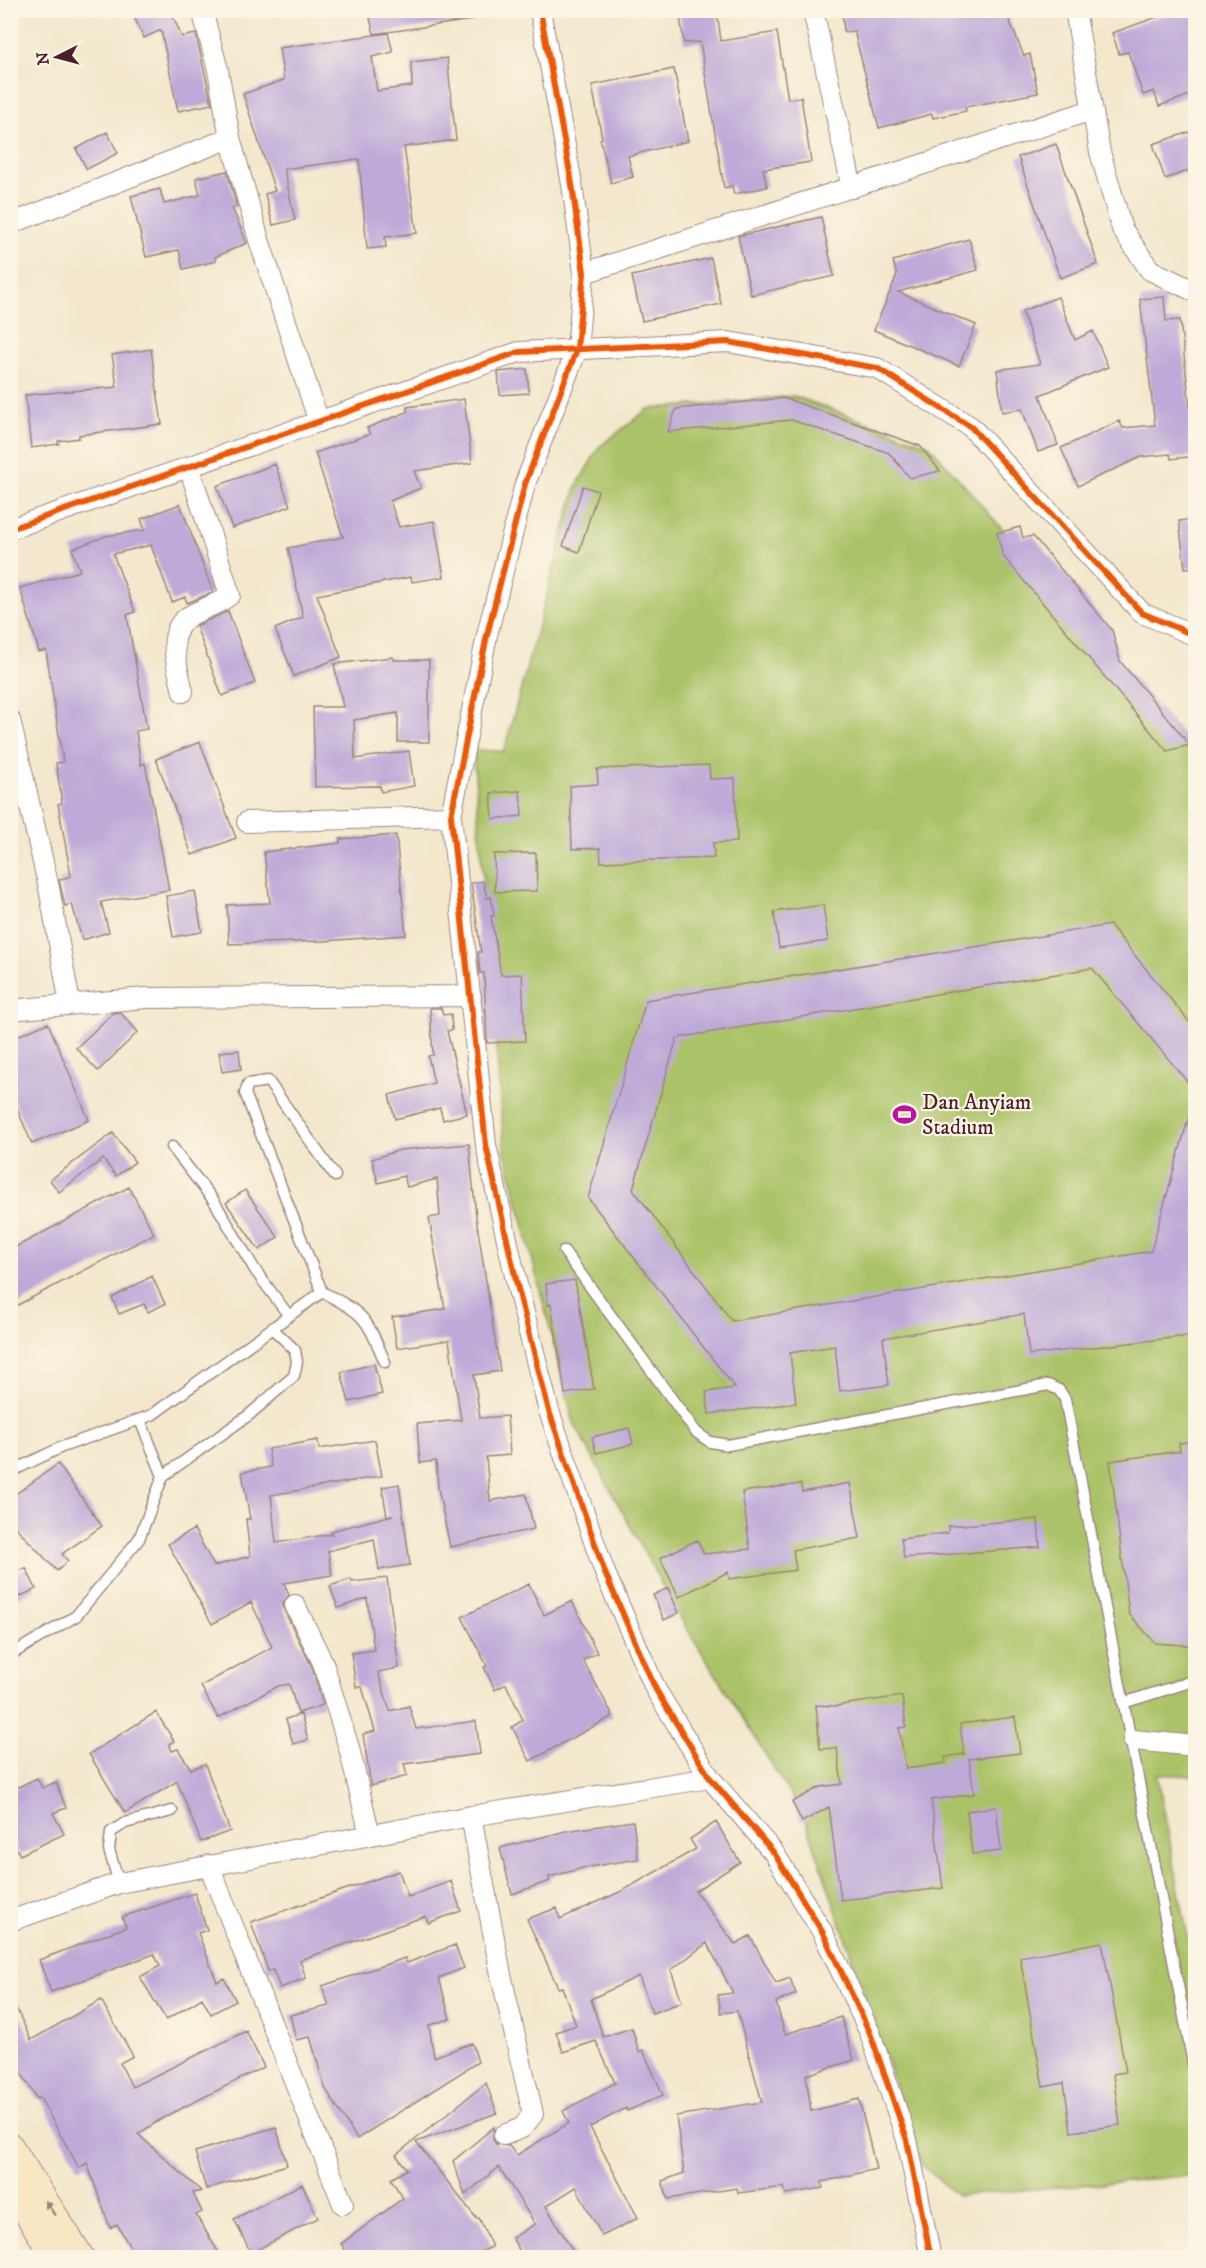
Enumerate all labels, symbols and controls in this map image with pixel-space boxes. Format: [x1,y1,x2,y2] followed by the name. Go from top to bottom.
[27,27,87,87] north arrow
[32,51,54,66] text: N
[922,1089,1031,1141] place label: Dan Anyiam Stadium
[891,1101,917,1127] sports icon: Dan Anyiam Stadium
[44,2200,55,2216] one-way arrow

